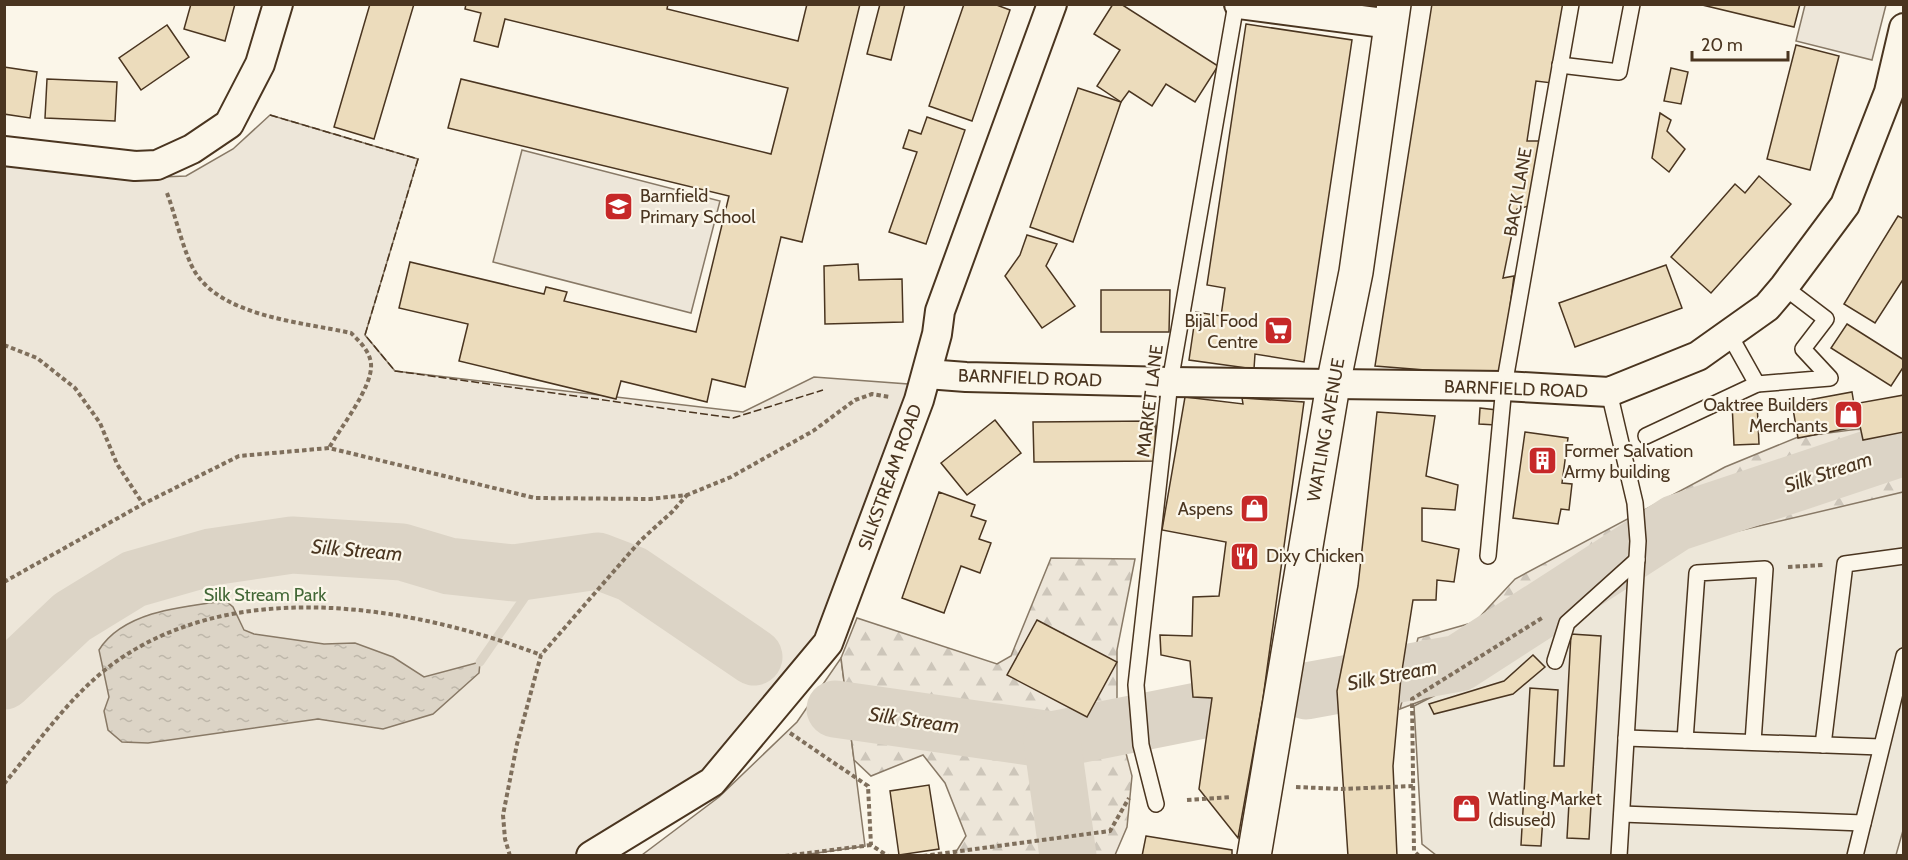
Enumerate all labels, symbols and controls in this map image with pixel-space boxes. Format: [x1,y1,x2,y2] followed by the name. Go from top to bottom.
[1692,24,1788,62] scale bar
[1701,34,1743,56] text: 20 m
[1499,146,1537,238] street label: BACK LANE
[640,185,756,228] place label: Barnfield Primary School
[603,190,635,222] school or university icon: Barnfield Primary School
[1184,310,1258,353] place label: Bijal Food Centre
[1263,315,1295,347] supermarket icon: Bijal Food Centre
[1132,344,1168,458] street label: MARKET LANE
[1303,357,1349,503] street label: WATLING AVENUE
[958,364,1102,392] street label: BARNFIELD ROAD
[1444,375,1588,403] street label: BARNFIELD ROAD
[1703,394,1828,437] place label: Oaktree Builders Merchants
[1833,399,1865,431] shop icon: Oaktree Builders Merchants
[853,401,927,553] street label: SILKSTREAM ROAD
[1564,440,1693,483] place label: Former Salvation Army building
[1527,445,1559,477] building icon: Former Salvation Army building
[1781,447,1875,497] water label: Silk Stream
[1238,493,1270,525] shop icon: Aspens
[1178,498,1233,520] place label: Aspens
[311,534,403,566] water label: Silk Stream
[1229,540,1261,572] restaurant icon: Dixy Chicken
[1266,545,1364,567] place label: Dixy Chicken
[204,584,327,606] park label: Silk Stream Park
[1345,655,1439,695] water label: Silk Stream
[867,702,961,738] water label: Silk Stream
[1488,788,1602,831] place label: Watling Market (disused)
[1451,793,1483,825] shop icon: Watling Market (disused)

